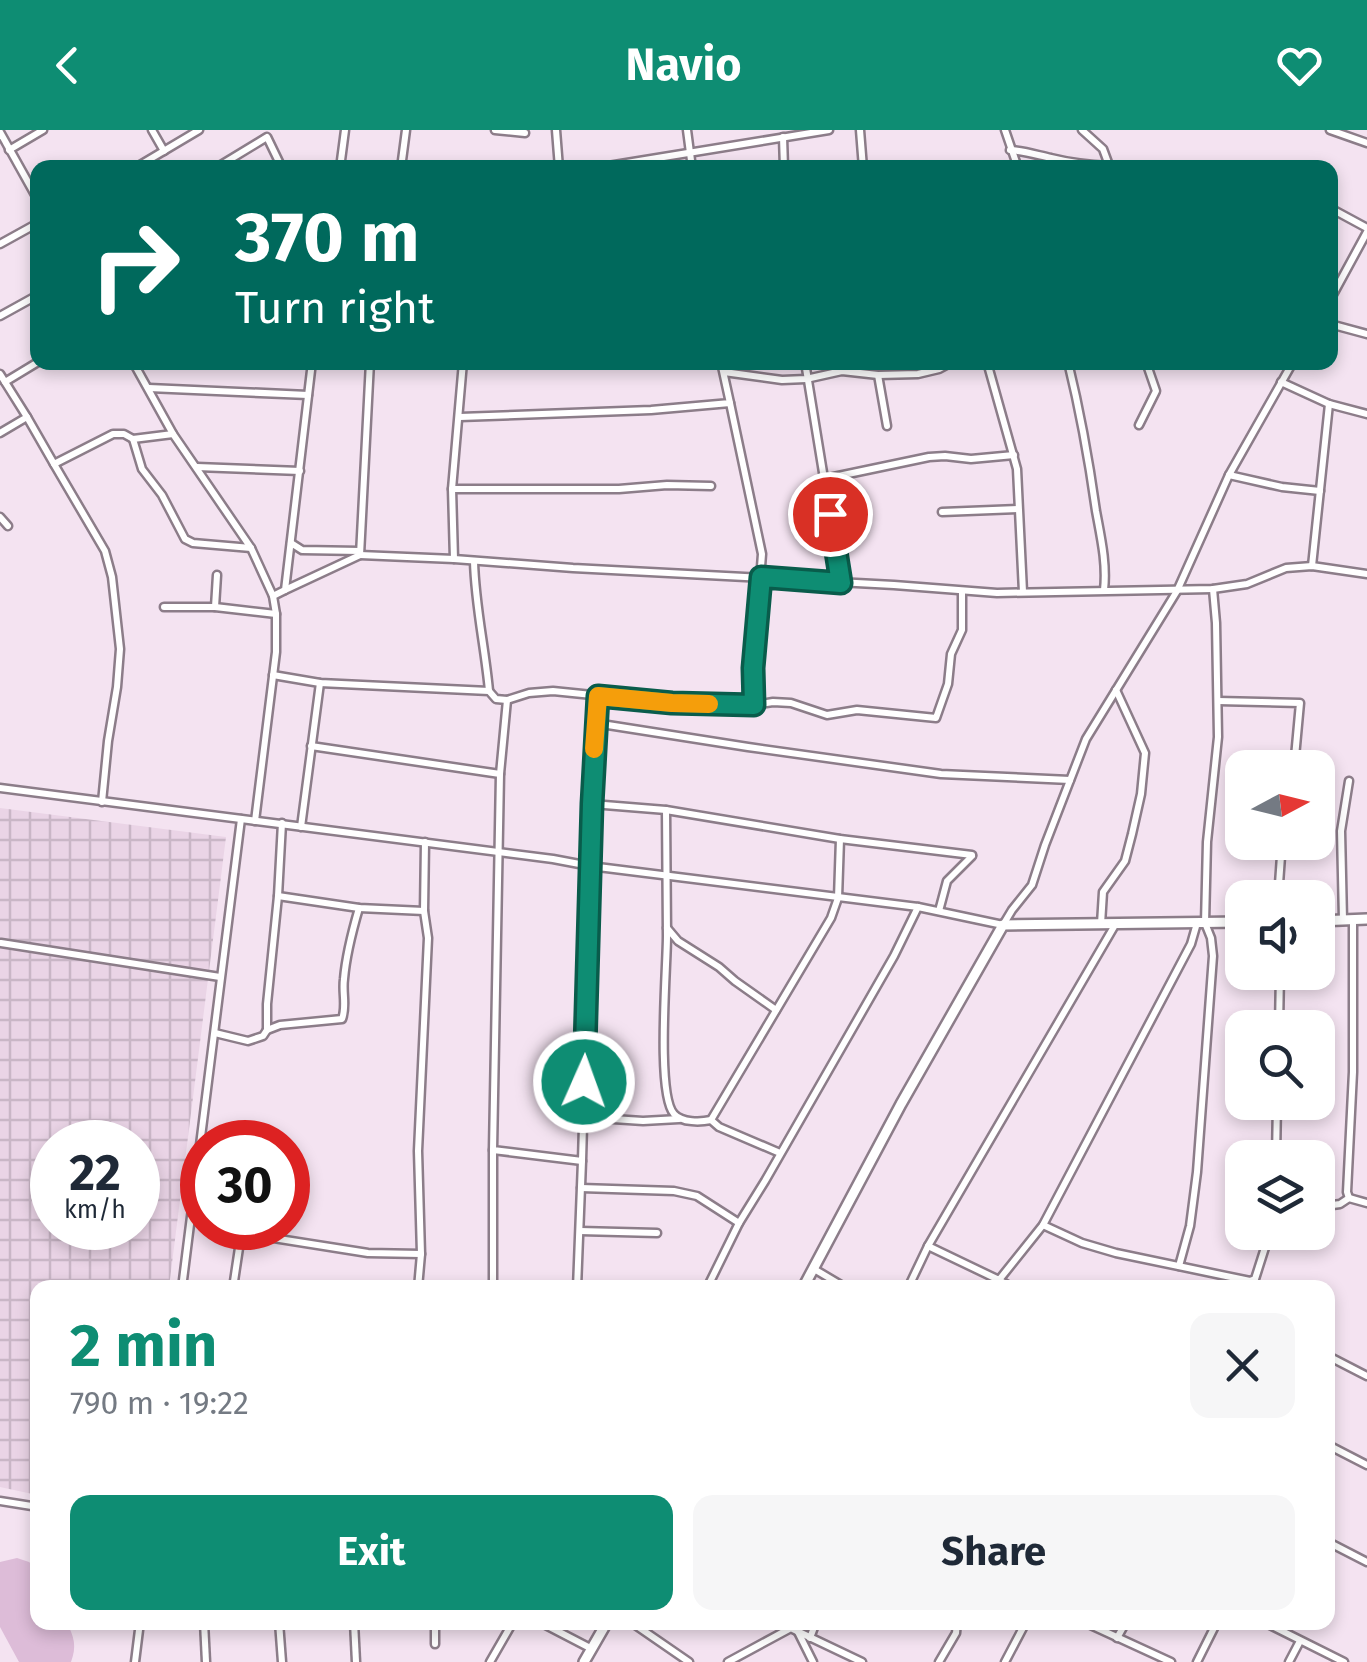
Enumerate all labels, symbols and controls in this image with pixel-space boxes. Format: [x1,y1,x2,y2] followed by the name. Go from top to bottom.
[40,38,95,93] icon: back
[626,38,741,92] text: Navio
[1272,38,1327,93] icon: heart
[235,196,420,280] text: 370 m
[70,200,200,330] icon: right
[235,281,434,335] text: Turn right
[788,472,873,557] pin
[803,487,858,542] icon: arrive
[1225,750,1335,860] north arrow
[1225,750,1335,1250] map controls
[1225,880,1335,990] button: sound
[1225,1010,1335,1120] button: search
[532,1030,636,1134] position arrow
[180,1120,310,1250] speed limit sign: 30
[1225,1140,1335,1250] button: layers
[69,1143,121,1203] text: 22
[64,1195,126,1225] text: km/h
[70,1310,217,1382] text: 2 min
[1190,1313,1295,1418] button: close
[70,1384,249,1422] text: 790 m · 19:22
[70,1495,673,1610] button: Exit
[693,1495,1295,1610] button: Share

